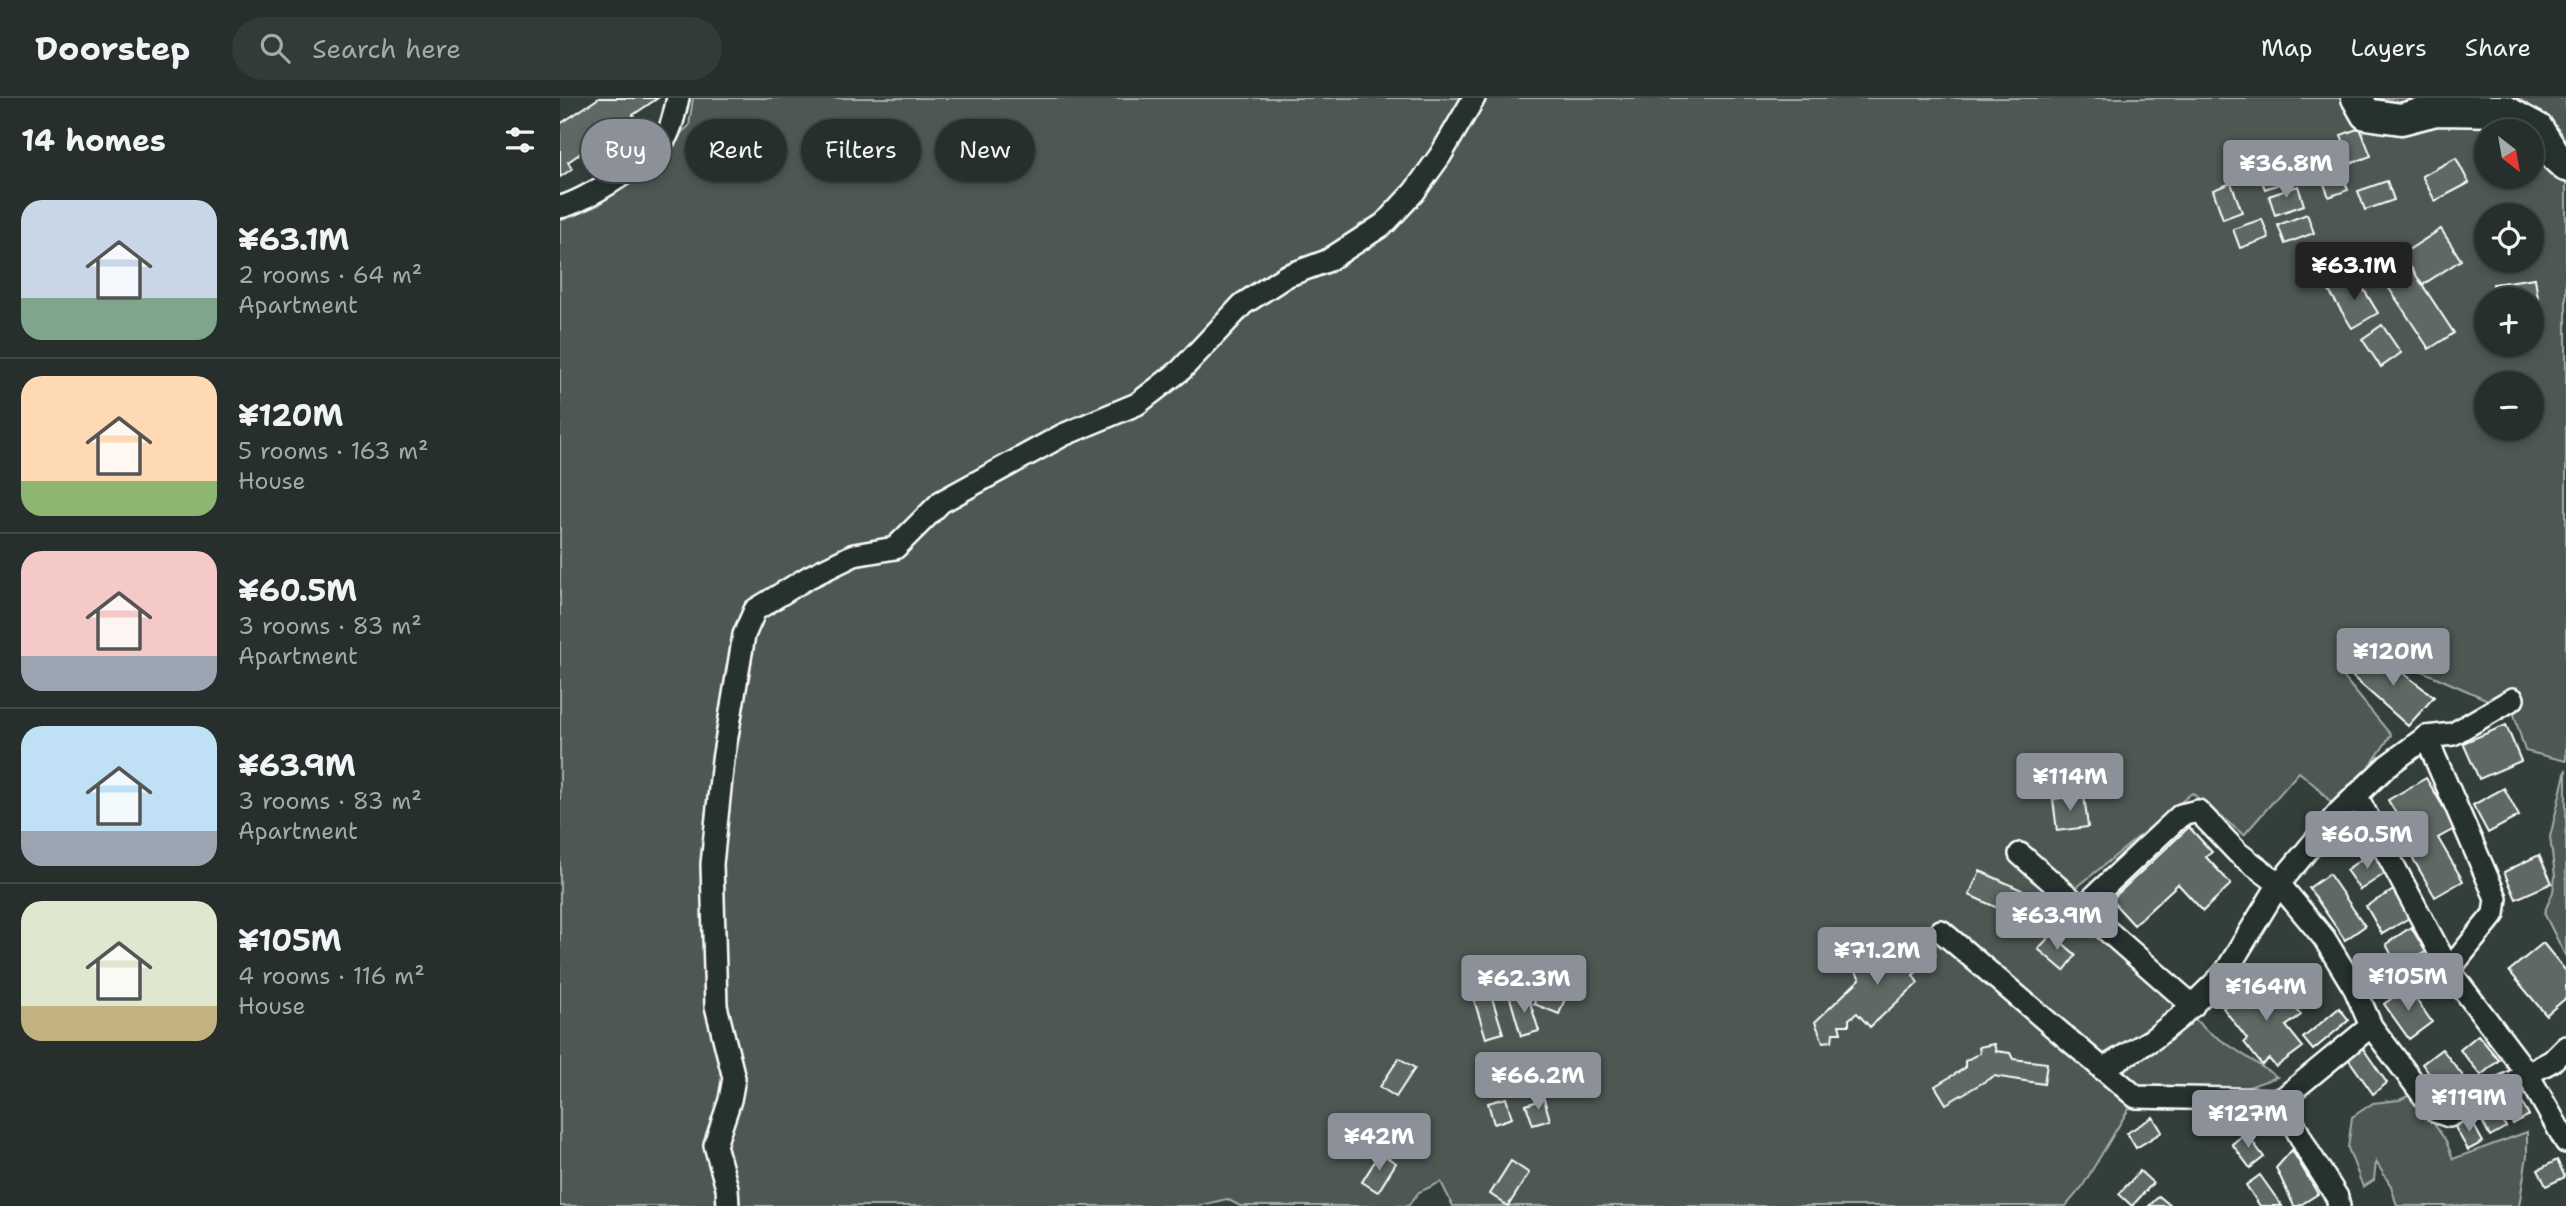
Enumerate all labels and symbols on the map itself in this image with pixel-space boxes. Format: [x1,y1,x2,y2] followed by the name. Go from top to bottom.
[2474,119,2544,189] north arrow
[2229,140,2343,200] pin: ¥36.8M
[2297,242,2411,302] pin: ¥63.1M
[2344,628,2442,688] pin: ¥120M
[2021,754,2119,813] pin: ¥114M
[2310,812,2424,871] pin: ¥60.5M
[2000,892,2114,952] pin: ¥63.9M
[1820,928,1934,987] pin: ¥71.2M
[2359,954,2457,1013] pin: ¥105M
[1467,956,1581,1015] pin: ¥62.3M
[2217,964,2315,1023] pin: ¥164M
[1481,1052,1595,1112] pin: ¥66.2M
[2420,1074,2518,1134] pin: ¥119M
[2199,1090,2297,1150] pin: ¥127M
[1338,1114,1420,1173] pin: ¥42M

